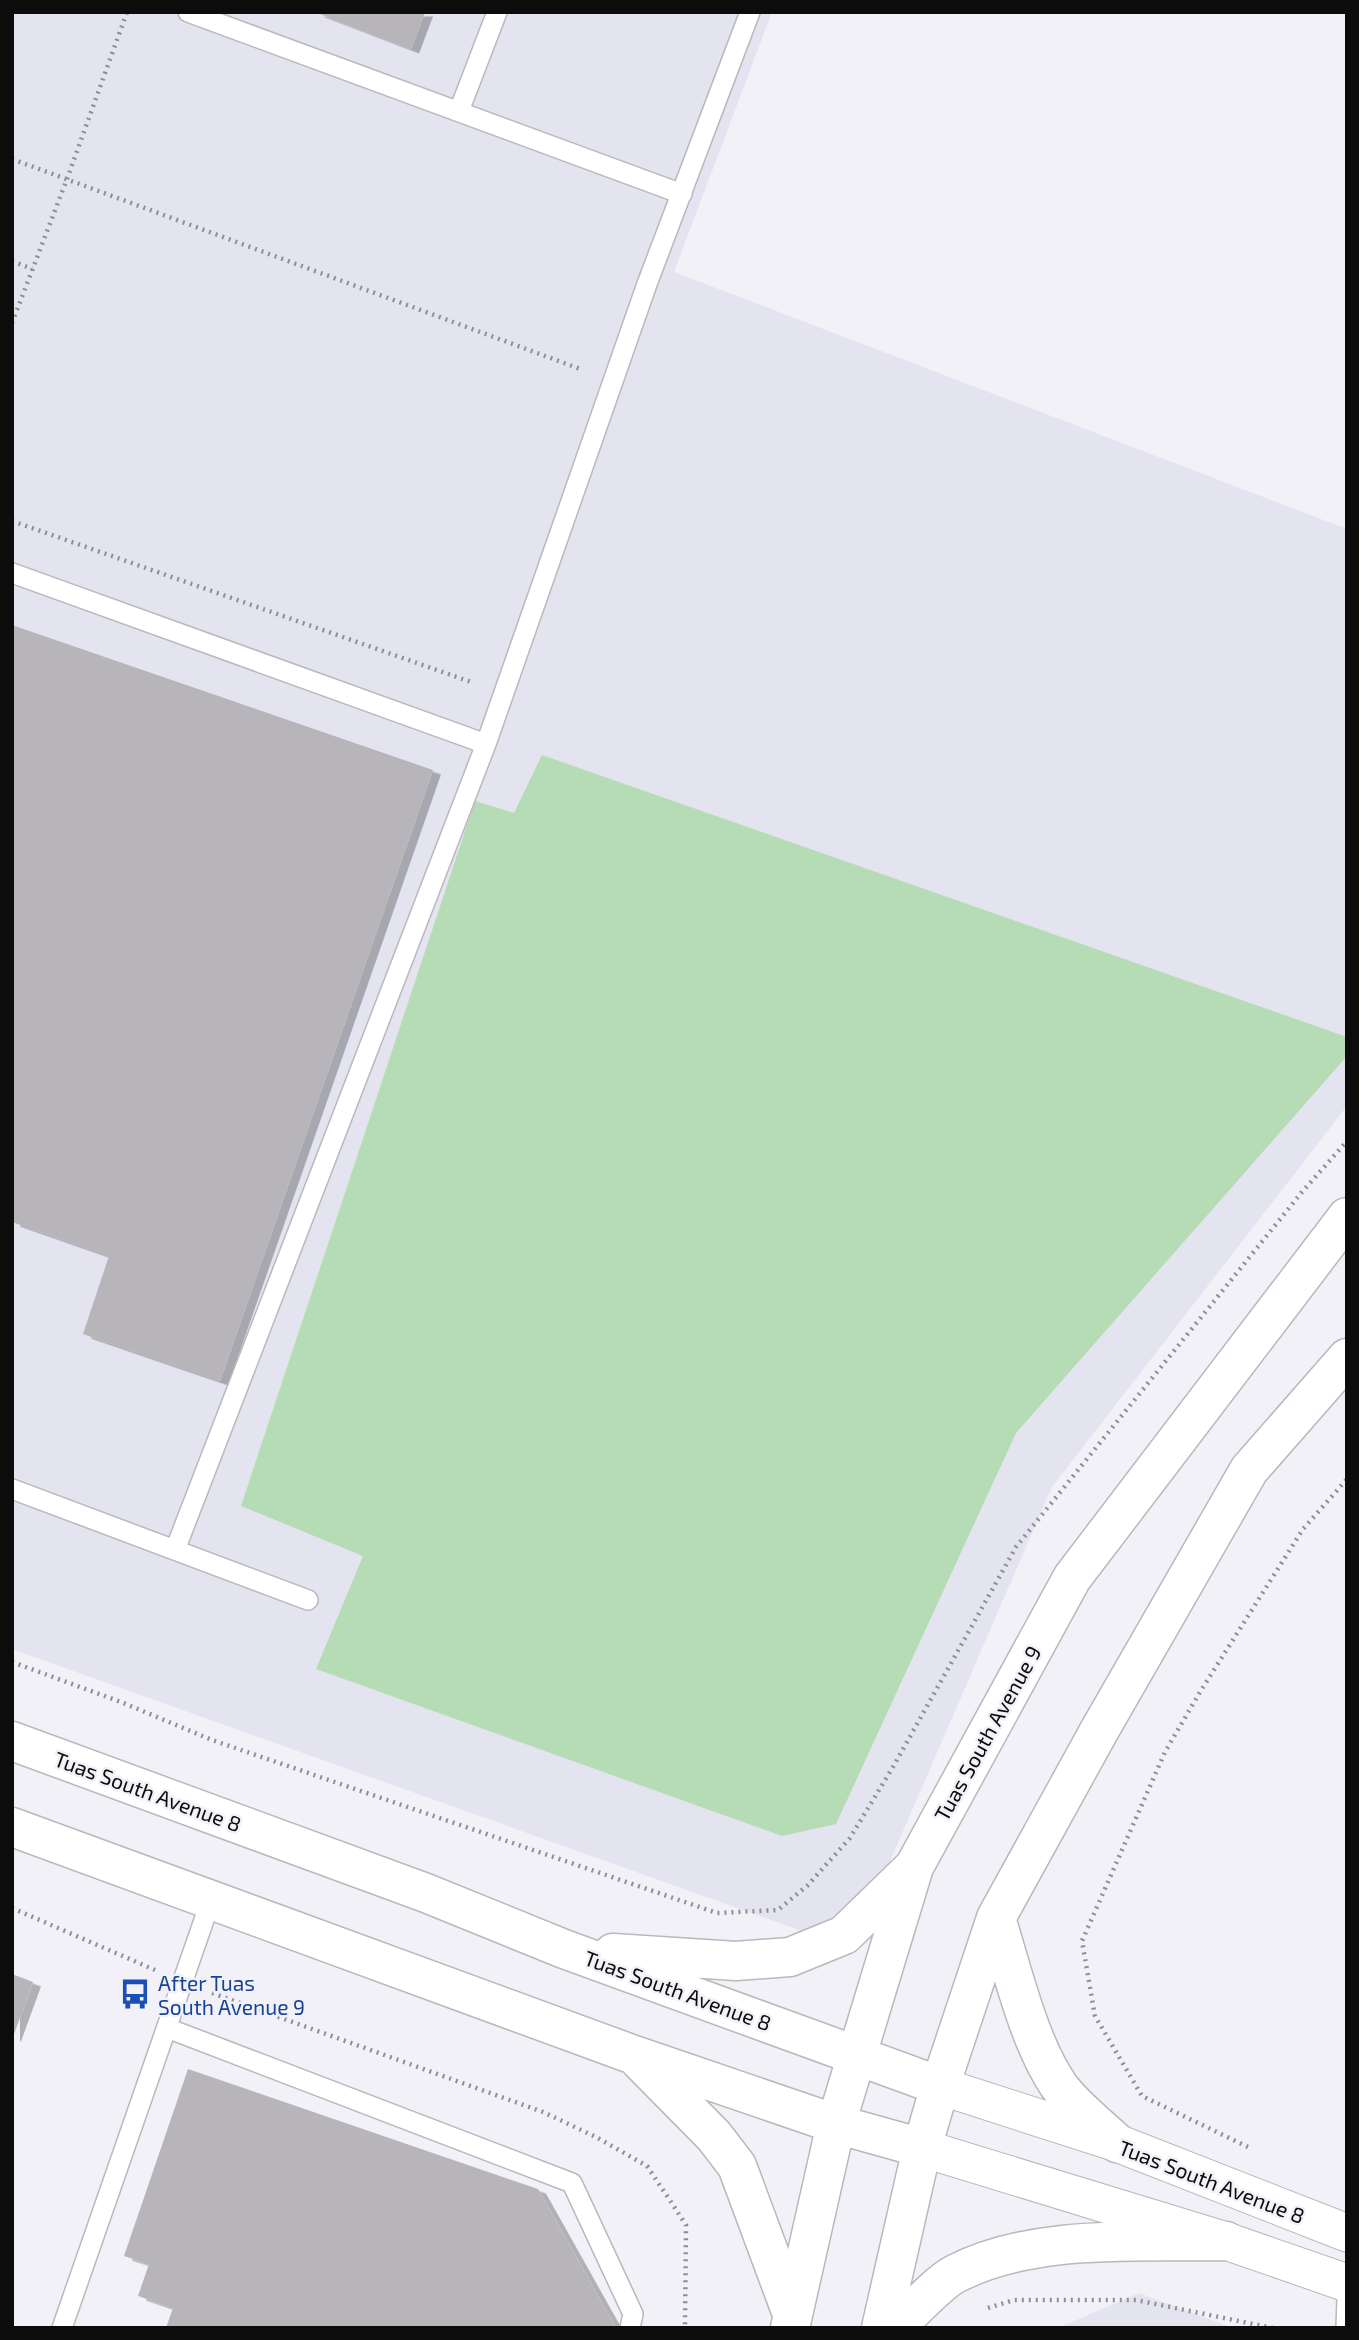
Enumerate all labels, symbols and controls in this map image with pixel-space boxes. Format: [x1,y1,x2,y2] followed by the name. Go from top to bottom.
[928,1641,1046,1825] street label: Tuas South Avenue 9
[51,1746,245,1836] street label: Tuas South Avenue 8
[581,1945,775,2035] street label: Tuas South Avenue 8
[158,1970,305,2019] place label: After Tuas South Avenue 9
[118,1977,152,2011] bus stop icon: After Tuas South Avenue 9
[1116,2134,1308,2228] street label: Tuas South Avenue 8

